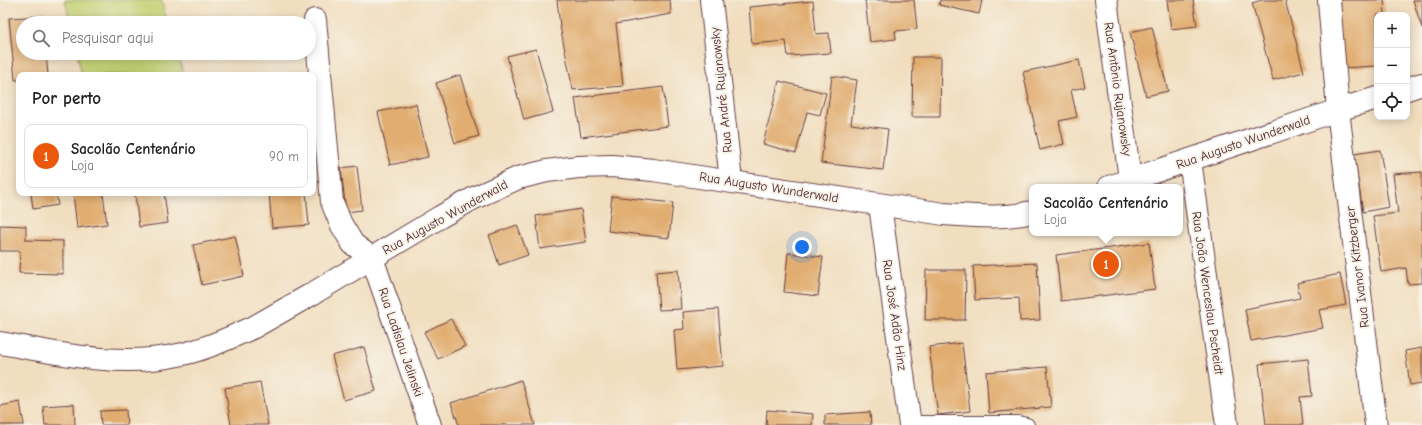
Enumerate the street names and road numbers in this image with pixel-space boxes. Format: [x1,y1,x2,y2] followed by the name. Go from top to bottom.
[1101,21,1135,157] street label: Rua Antônio Rujanowsky
[707,26,735,154] street label: Rua André Rujanowsky
[1174,112,1312,172] street label: Rua Augusto Wunderwald
[698,169,840,205] street label: Rua Augusto Wunderwald
[380,176,510,258] street label: Rua Augusto Wunderwald
[1342,205,1372,329] street label: Rua Ivanor Kitzberger
[1189,210,1227,377] street label: Rua João Wenceslau Pscheidt
[880,259,910,372] street label: Rua José Adão Hinz
[375,286,427,398] street label: Rua Ladislau Jelinski

